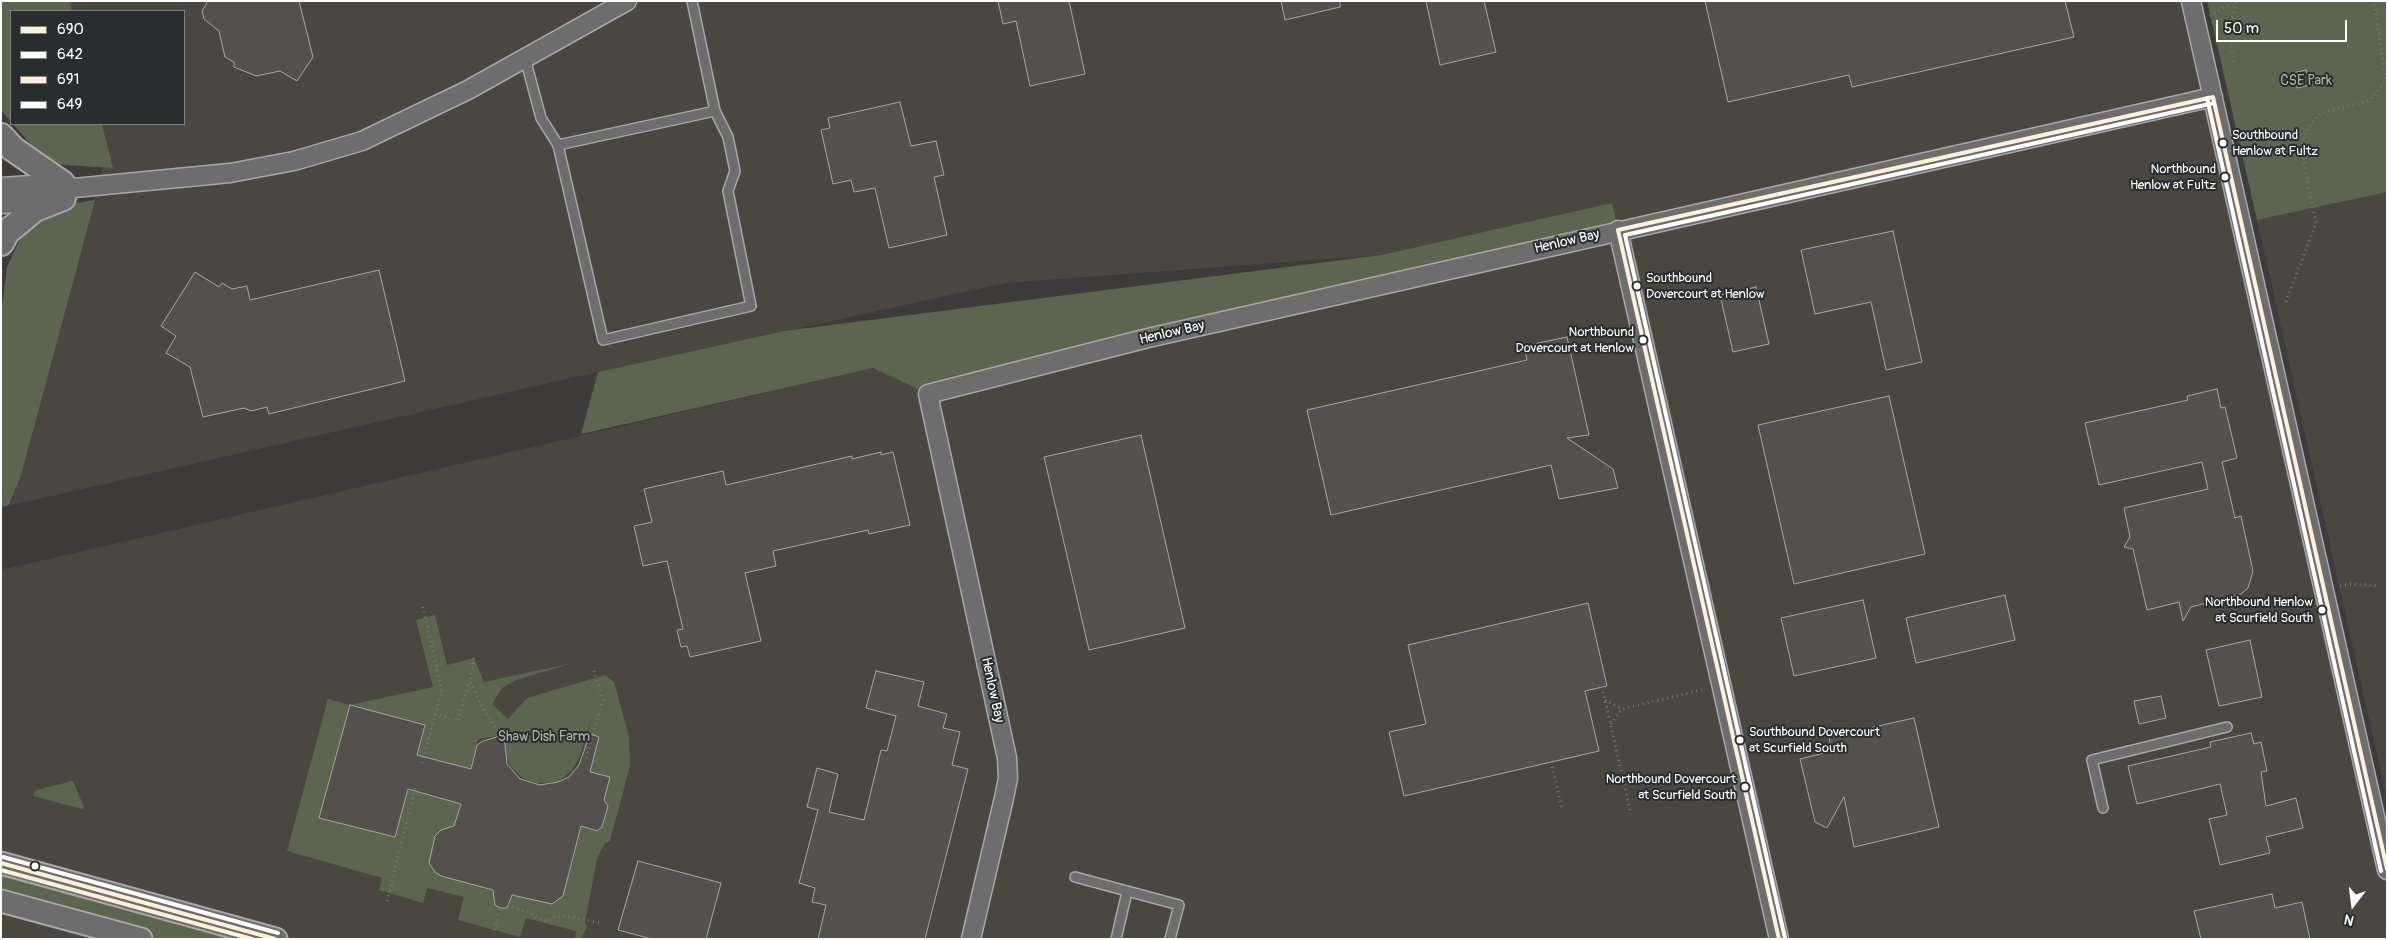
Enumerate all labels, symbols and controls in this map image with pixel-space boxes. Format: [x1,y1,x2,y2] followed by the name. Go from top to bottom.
[10,10,185,125] legend
[2218,10,2349,42] scale bar
[2224,19,2259,38] text: 50 m
[57,20,84,39] text: 690
[57,45,83,64] text: 642
[57,70,79,89] text: 691
[2280,73,2332,89] park label: CSE Park
[57,95,82,114] text: 649
[2232,128,2318,159] place label: Southbound Henlow at Fultz
[2218,138,2228,148] marker: Southbound Henlow at Fultz
[2130,162,2216,193] place label: Northbound Henlow at Fultz
[2220,172,2230,182] marker: Northbound Henlow at Fultz
[1533,226,1601,258] street label: Henlow Bay
[1646,271,1765,302] place label: Southbound Dovercourt at Henlow
[1632,281,1642,291] marker: Southbound Dovercourt at Henlow
[1138,317,1206,349] street label: Henlow Bay
[1515,325,1634,356] place label: Northbound Dovercourt at Henlow
[1638,335,1648,345] marker: Northbound Dovercourt at Henlow
[2205,595,2313,626] place label: Northbound Henlow at Scurfield South
[2317,605,2327,615] marker: Northbound Henlow at Scurfield South
[977,656,1007,724] street label: Henlow Bay
[1749,725,1880,756] place label: Southbound Dovercourt at Scurfield South
[498,729,590,745] park label: Shaw Dish Farm
[1735,735,1745,745] marker: Southbound Dovercourt at Scurfield South
[1606,772,1736,803] place label: Northbound Dovercourt at Scurfield South
[1740,782,1750,792] marker: Northbound Dovercourt at Scurfield South
[30,861,40,871] unlabelled marker
[2328,880,2378,930] north arrow
[2342,911,2356,929] text: N

